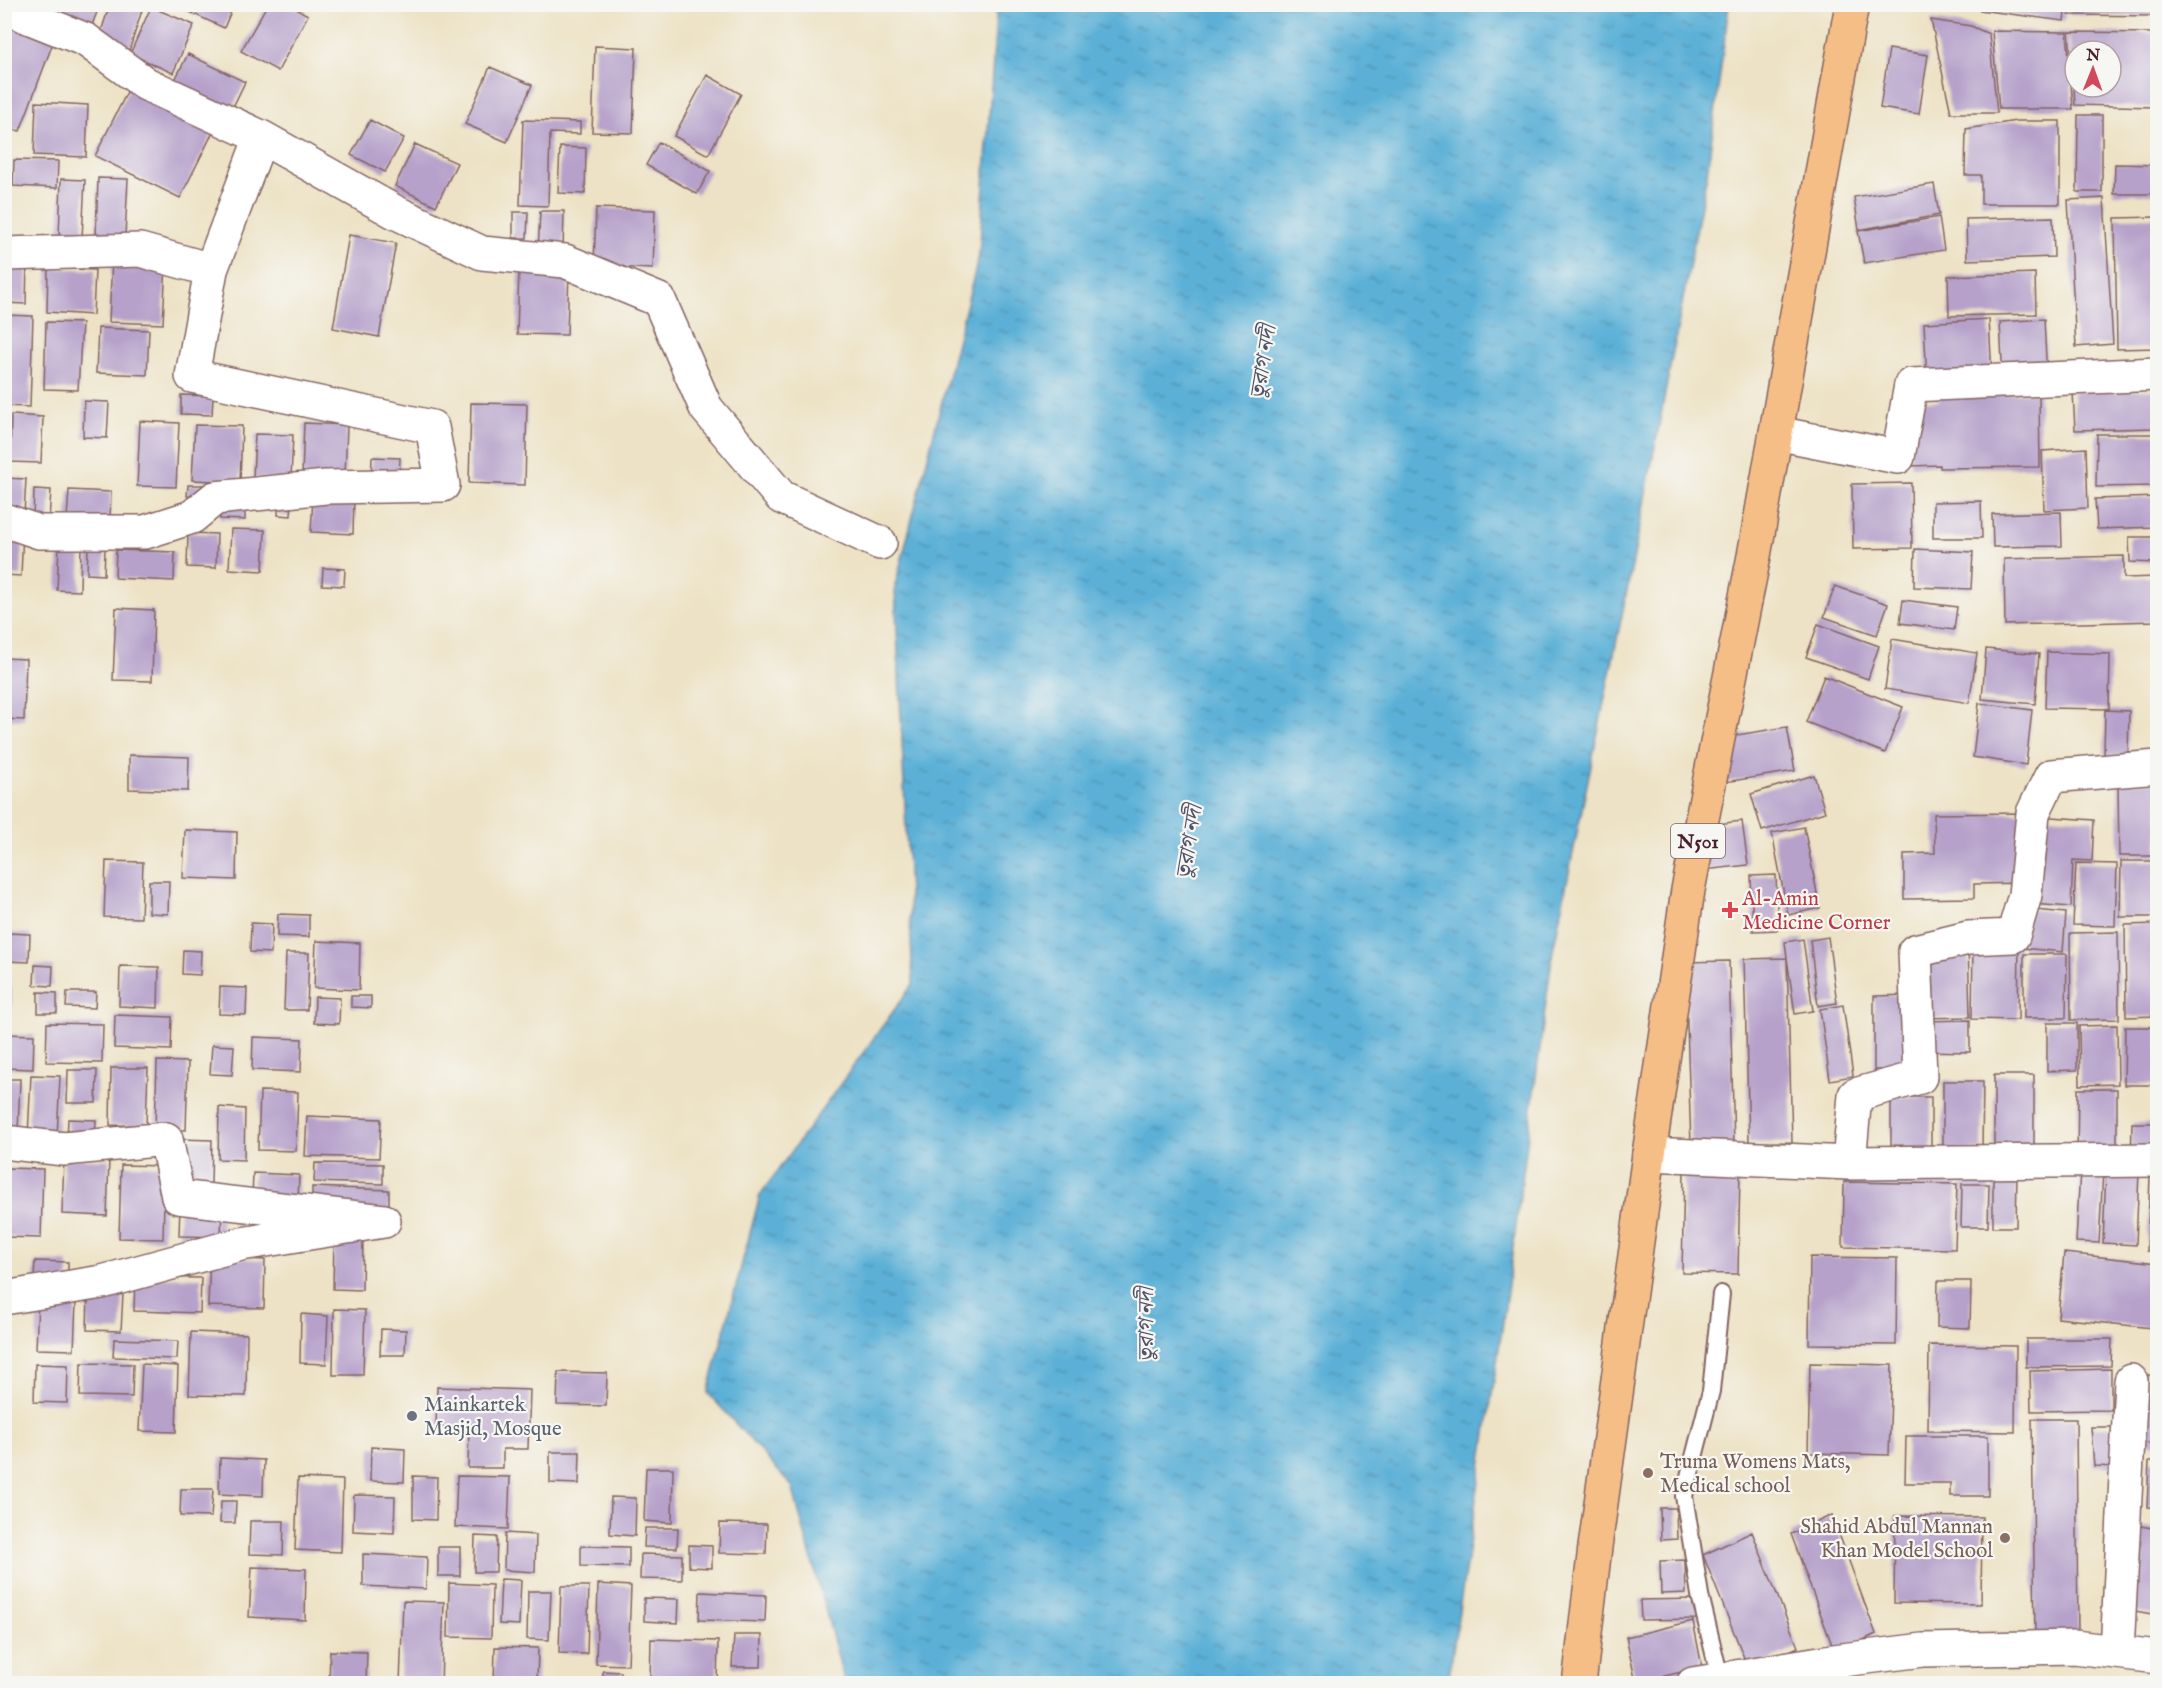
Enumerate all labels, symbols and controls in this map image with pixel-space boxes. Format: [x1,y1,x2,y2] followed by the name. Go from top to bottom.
[2063,39,2123,99] north arrow
[2085,46,2100,66] text: N
[1243,321,1284,401] water label: তুরাগ নদী
[1169,801,1210,881] water label: তুরাগ নদী
[1671,824,1725,858] road number: N501
[1741,886,1891,937] place label: Al-Amin Medicine Corner
[1723,903,1737,917] marker: Al-Amin Medicine Corner
[1132,1285,1161,1362] water label: তুরাগ নদী
[424,1392,562,1443] place label: Mainkartek Masjid, Mosque
[405,1409,419,1423] marker: Mainkartek Masjid, Mosque
[1660,1449,1850,1500] place label: Truma Womens Mats, Medical school
[1641,1466,1655,1480] marker: Truma Womens Mats, Medical school
[1800,1514,1993,1565] place label: Shahid Abdul Mannan Khan Model School
[1998,1531,2012,1545] marker: Shahid Abdul Mannan Khan Model School

